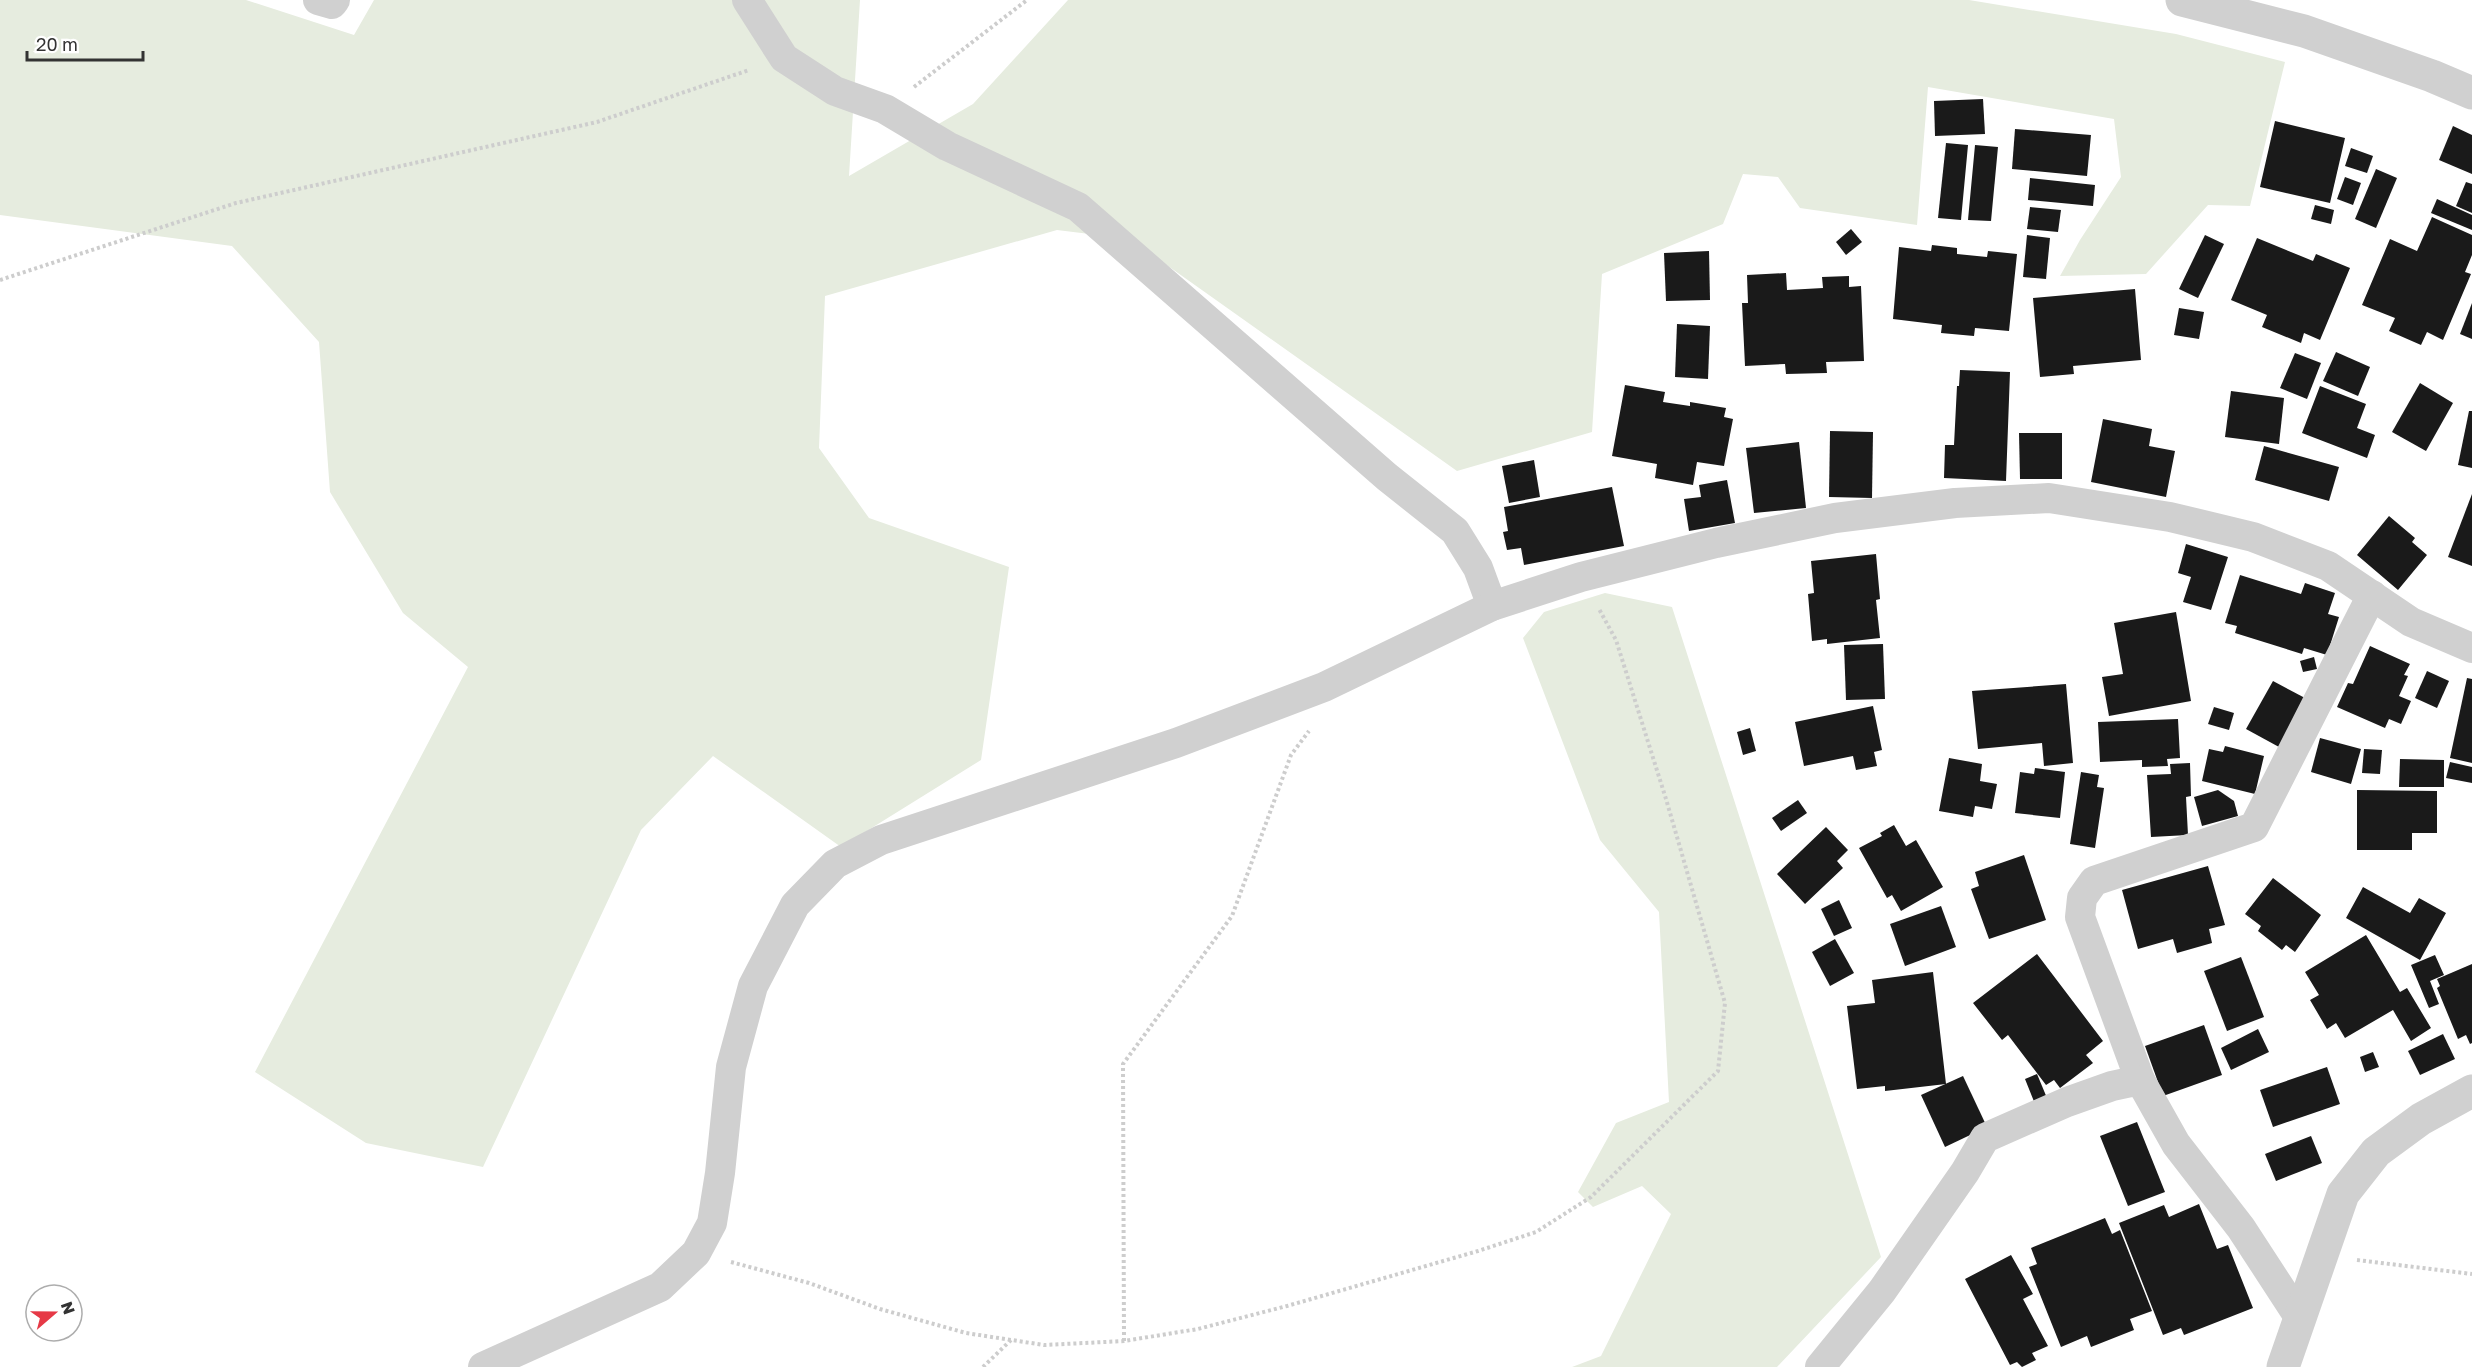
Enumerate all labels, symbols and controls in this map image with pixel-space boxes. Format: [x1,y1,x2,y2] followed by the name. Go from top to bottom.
[27,24,142,62] scale bar
[36,33,78,55] text: 20 m
[24,1283,84,1343] north arrow
[57,1299,80,1317] text: N

